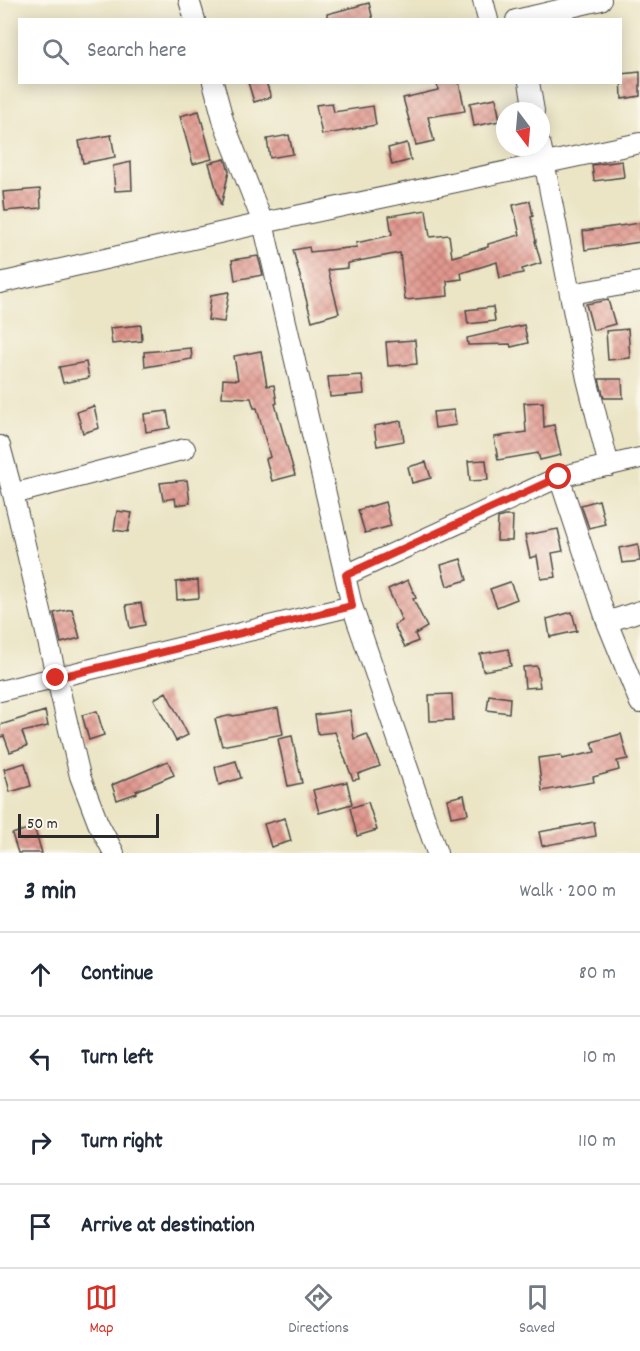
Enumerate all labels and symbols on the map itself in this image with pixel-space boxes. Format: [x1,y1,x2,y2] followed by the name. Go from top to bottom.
[496,102,550,156] north arrow
[545,463,571,489] route start
[42,664,68,690] route end
[18,811,159,838] scale bar

